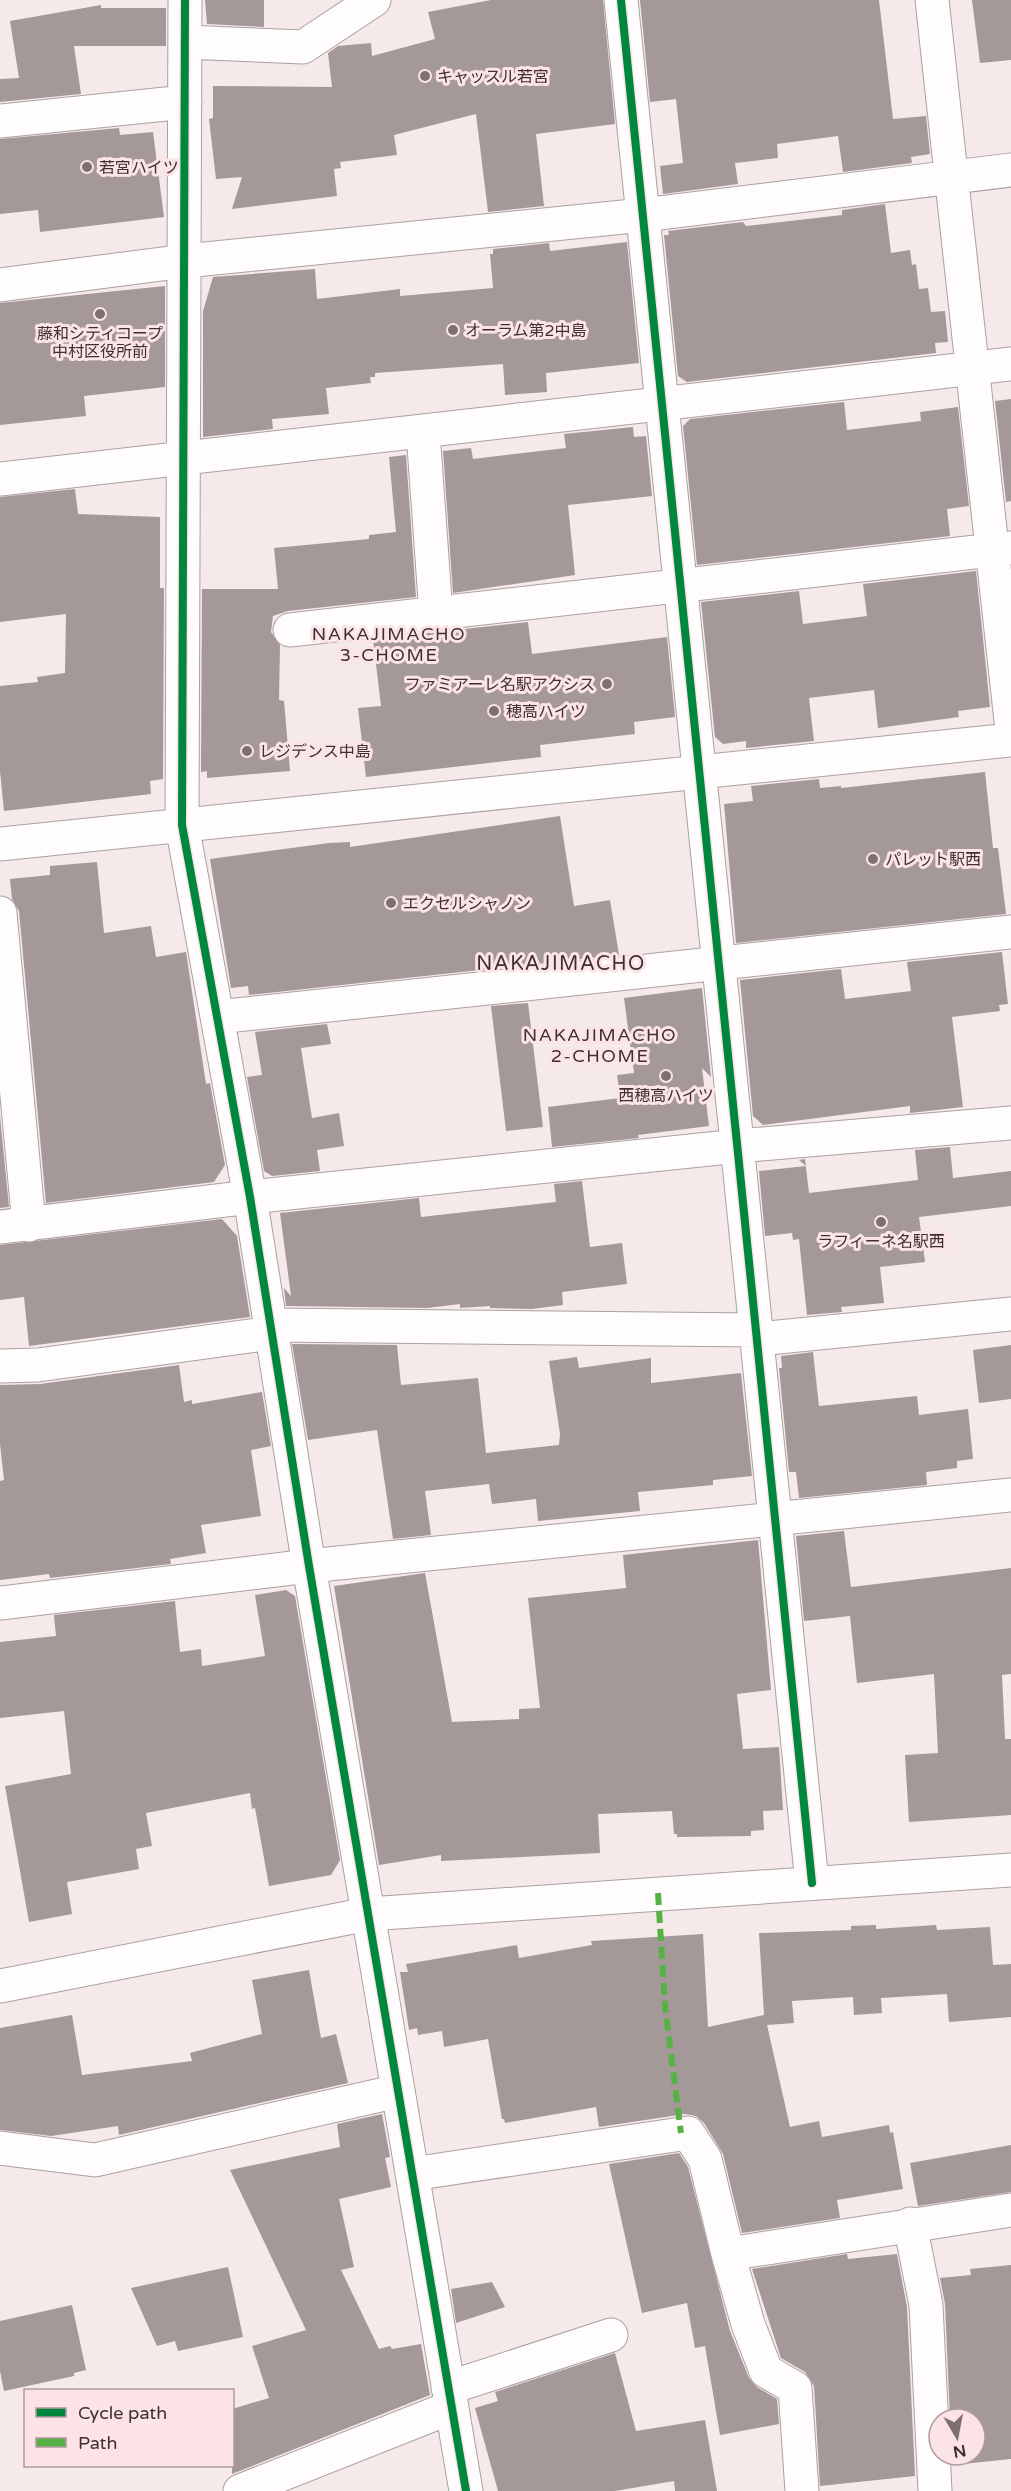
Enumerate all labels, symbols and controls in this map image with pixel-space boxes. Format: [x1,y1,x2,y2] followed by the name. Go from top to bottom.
[437,67,549,87] place label: キャッスル若宮
[418,69,432,83] marker: キャッスル若宮
[99,158,179,178] place label: 若宮ハイツ
[80,160,94,174] marker: 若宮ハイツ
[93,307,107,321] marker: 藤和シティコープ 中村区役所前
[465,321,587,341] place label: オーラム第2中島
[446,323,460,337] marker: オーラム第2中島
[37,324,163,362] place label: 藤和シティコープ 中村区役所前
[312,623,466,666] district label: NAKAJIMACHO 3-CHOME
[405,675,595,695] place label: ファミアーレ名駅アクシス
[600,677,614,691] marker: ファミアーレ名駅アクシス
[506,702,586,722] place label: 穂高ハイツ
[487,704,501,718] marker: 穂高ハイツ
[259,742,371,762] place label: レジデンス中島
[240,744,254,758] marker: レジデンス中島
[885,850,981,870] place label: パレット駅西
[866,852,880,866] marker: パレット駅西
[403,894,531,914] place label: エクセルシャノン
[384,896,398,910] marker: エクセルシャノン
[476,952,646,976] district label: NAKAJIMACHO
[523,1024,677,1067] district label: NAKAJIMACHO 2-CHOME
[659,1069,673,1083] marker: 西穂高ハイツ
[618,1086,714,1106] place label: 西穂高ハイツ
[874,1215,888,1229] marker: ラフィーネ名駅西
[817,1232,945,1252] place label: ラフィーネ名駅西
[24,2389,234,2467] legend
[78,2402,167,2424] text: Cycle path
[927,2407,987,2467] north arrow
[78,2432,117,2454] text: Path
[951,2440,967,2462] text: N

